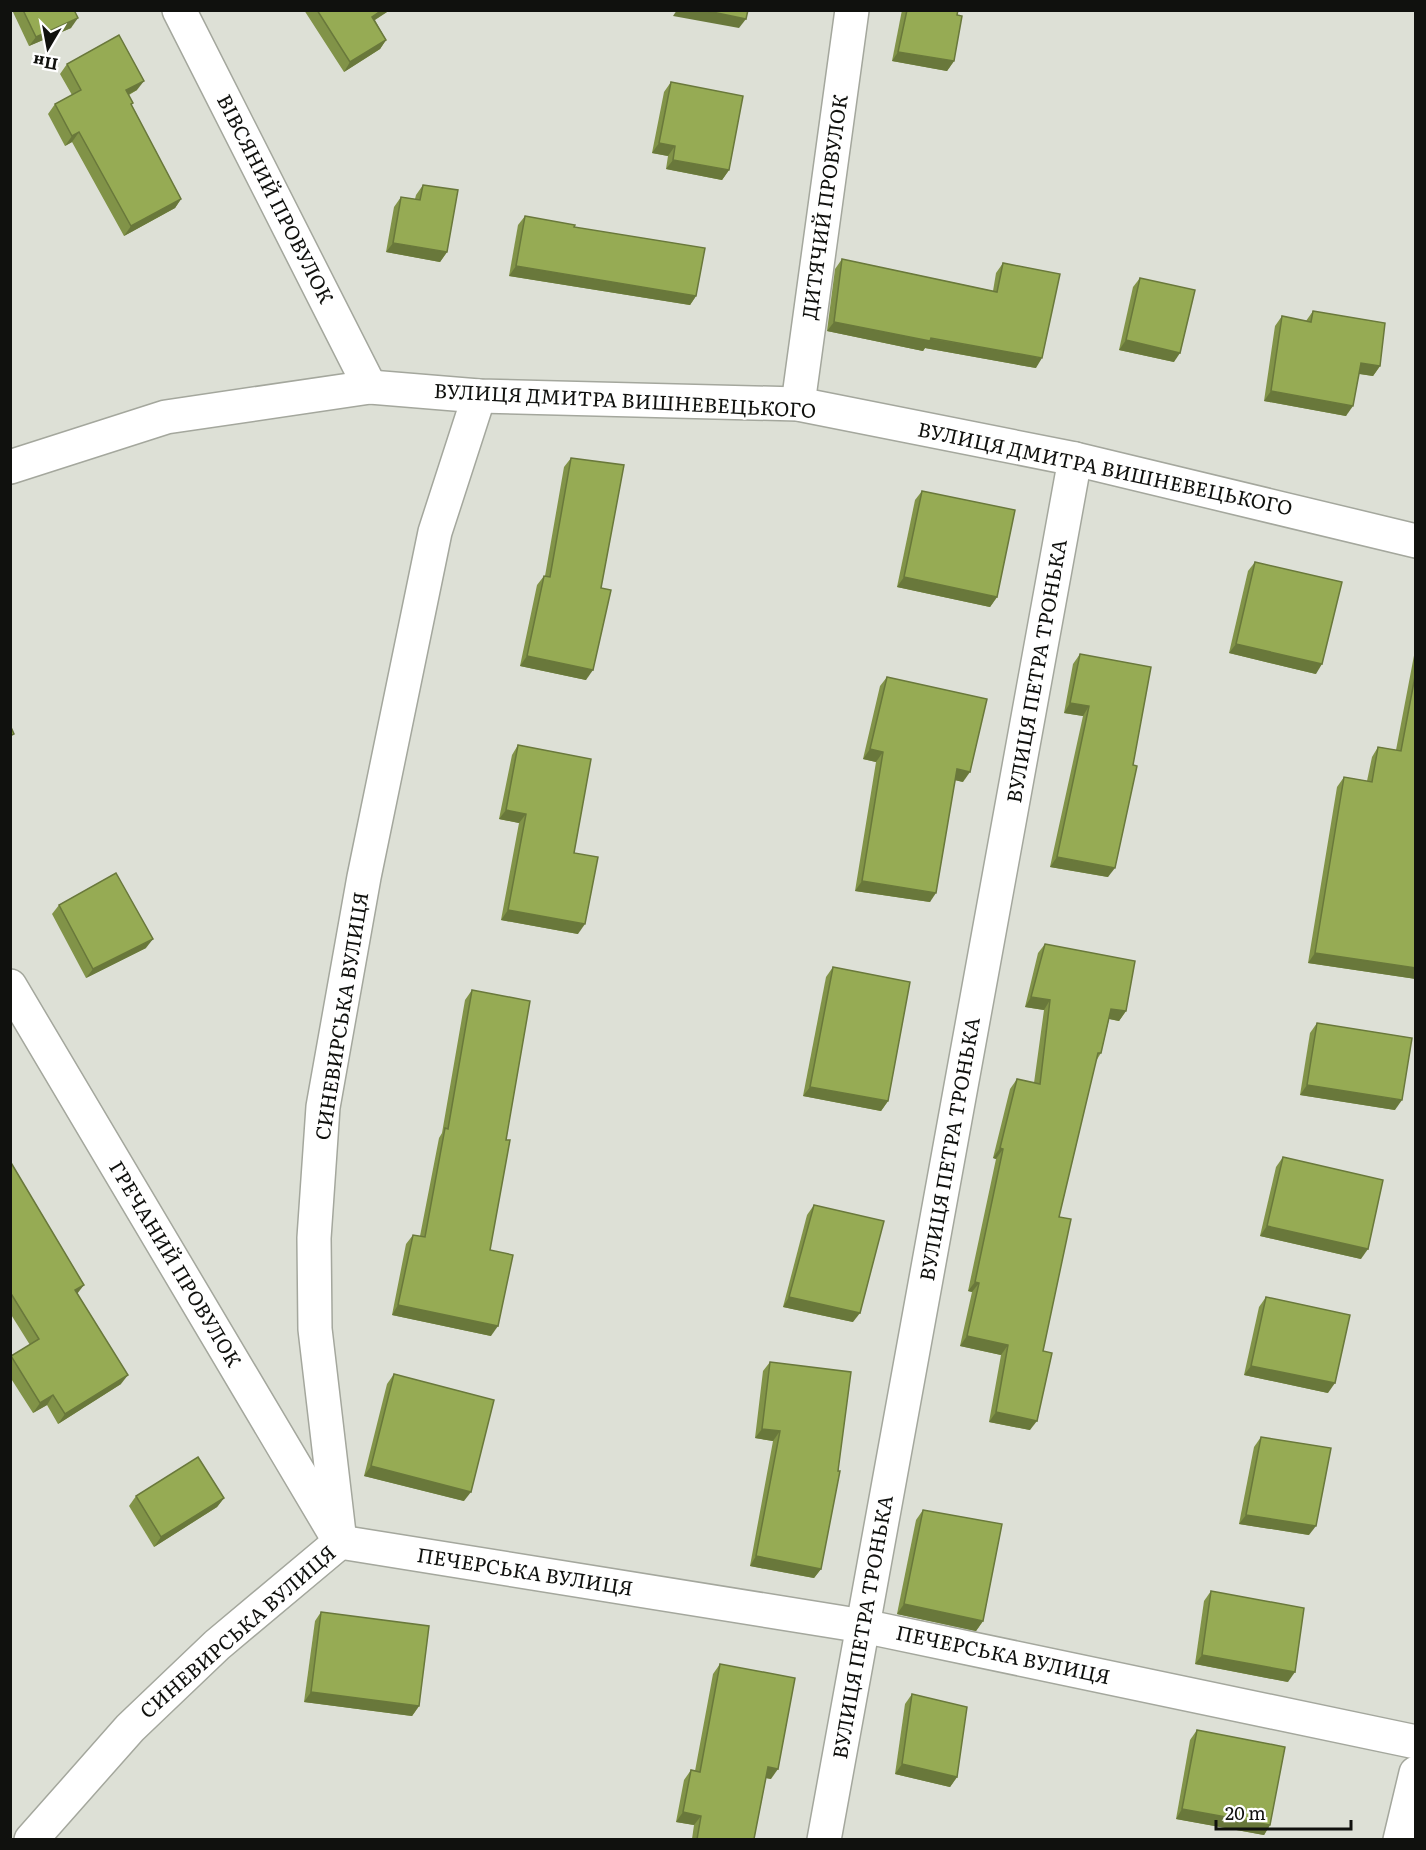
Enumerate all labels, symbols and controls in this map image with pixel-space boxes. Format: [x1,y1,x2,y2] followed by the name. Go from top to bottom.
[18,18,78,78] north arrow
[31,50,60,78] text: Пн
[211,88,343,308] street label: ВІВСЯНИЙ ПРОВУЛОК
[792,92,854,321] street label: ДИТЯЧИЙ ПРОВУЛОК
[433,374,817,424] street label: ВУЛИЦЯ ДМИТРА ВИШНЕВЕЦЬКОГО
[915,413,1296,521] street label: ВУЛИЦЯ ДМИТРА ВИШНЕВЕЦЬКОГО
[997,536,1073,805] street label: ВУЛИЦЯ ПЕТРА ТРОНЬКА
[306,889,374,1142] street label: СИНЕВИРСЬКА ВУЛИЦЯ
[910,1014,986,1283] street label: ВУЛИЦЯ ПЕТРА ТРОНЬКА
[103,1154,251,1372] street label: ГРЕЧАНИЙ ПРОВУЛОК
[823,1492,899,1761] street label: ВУЛИЦЯ ПЕТРА ТРОНЬКА
[132,1537,341,1724] street label: СИНЕВИРСЬКА ВУЛИЦЯ
[415,1538,636,1602] street label: ПЕЧЕРСЬКА ВУЛИЦЯ
[893,1616,1113,1690] street label: ПЕЧЕРСЬКА ВУЛИЦЯ
[1216,1793,1351,1831] scale bar
[1225,1799,1266,1826] text: 20 m

